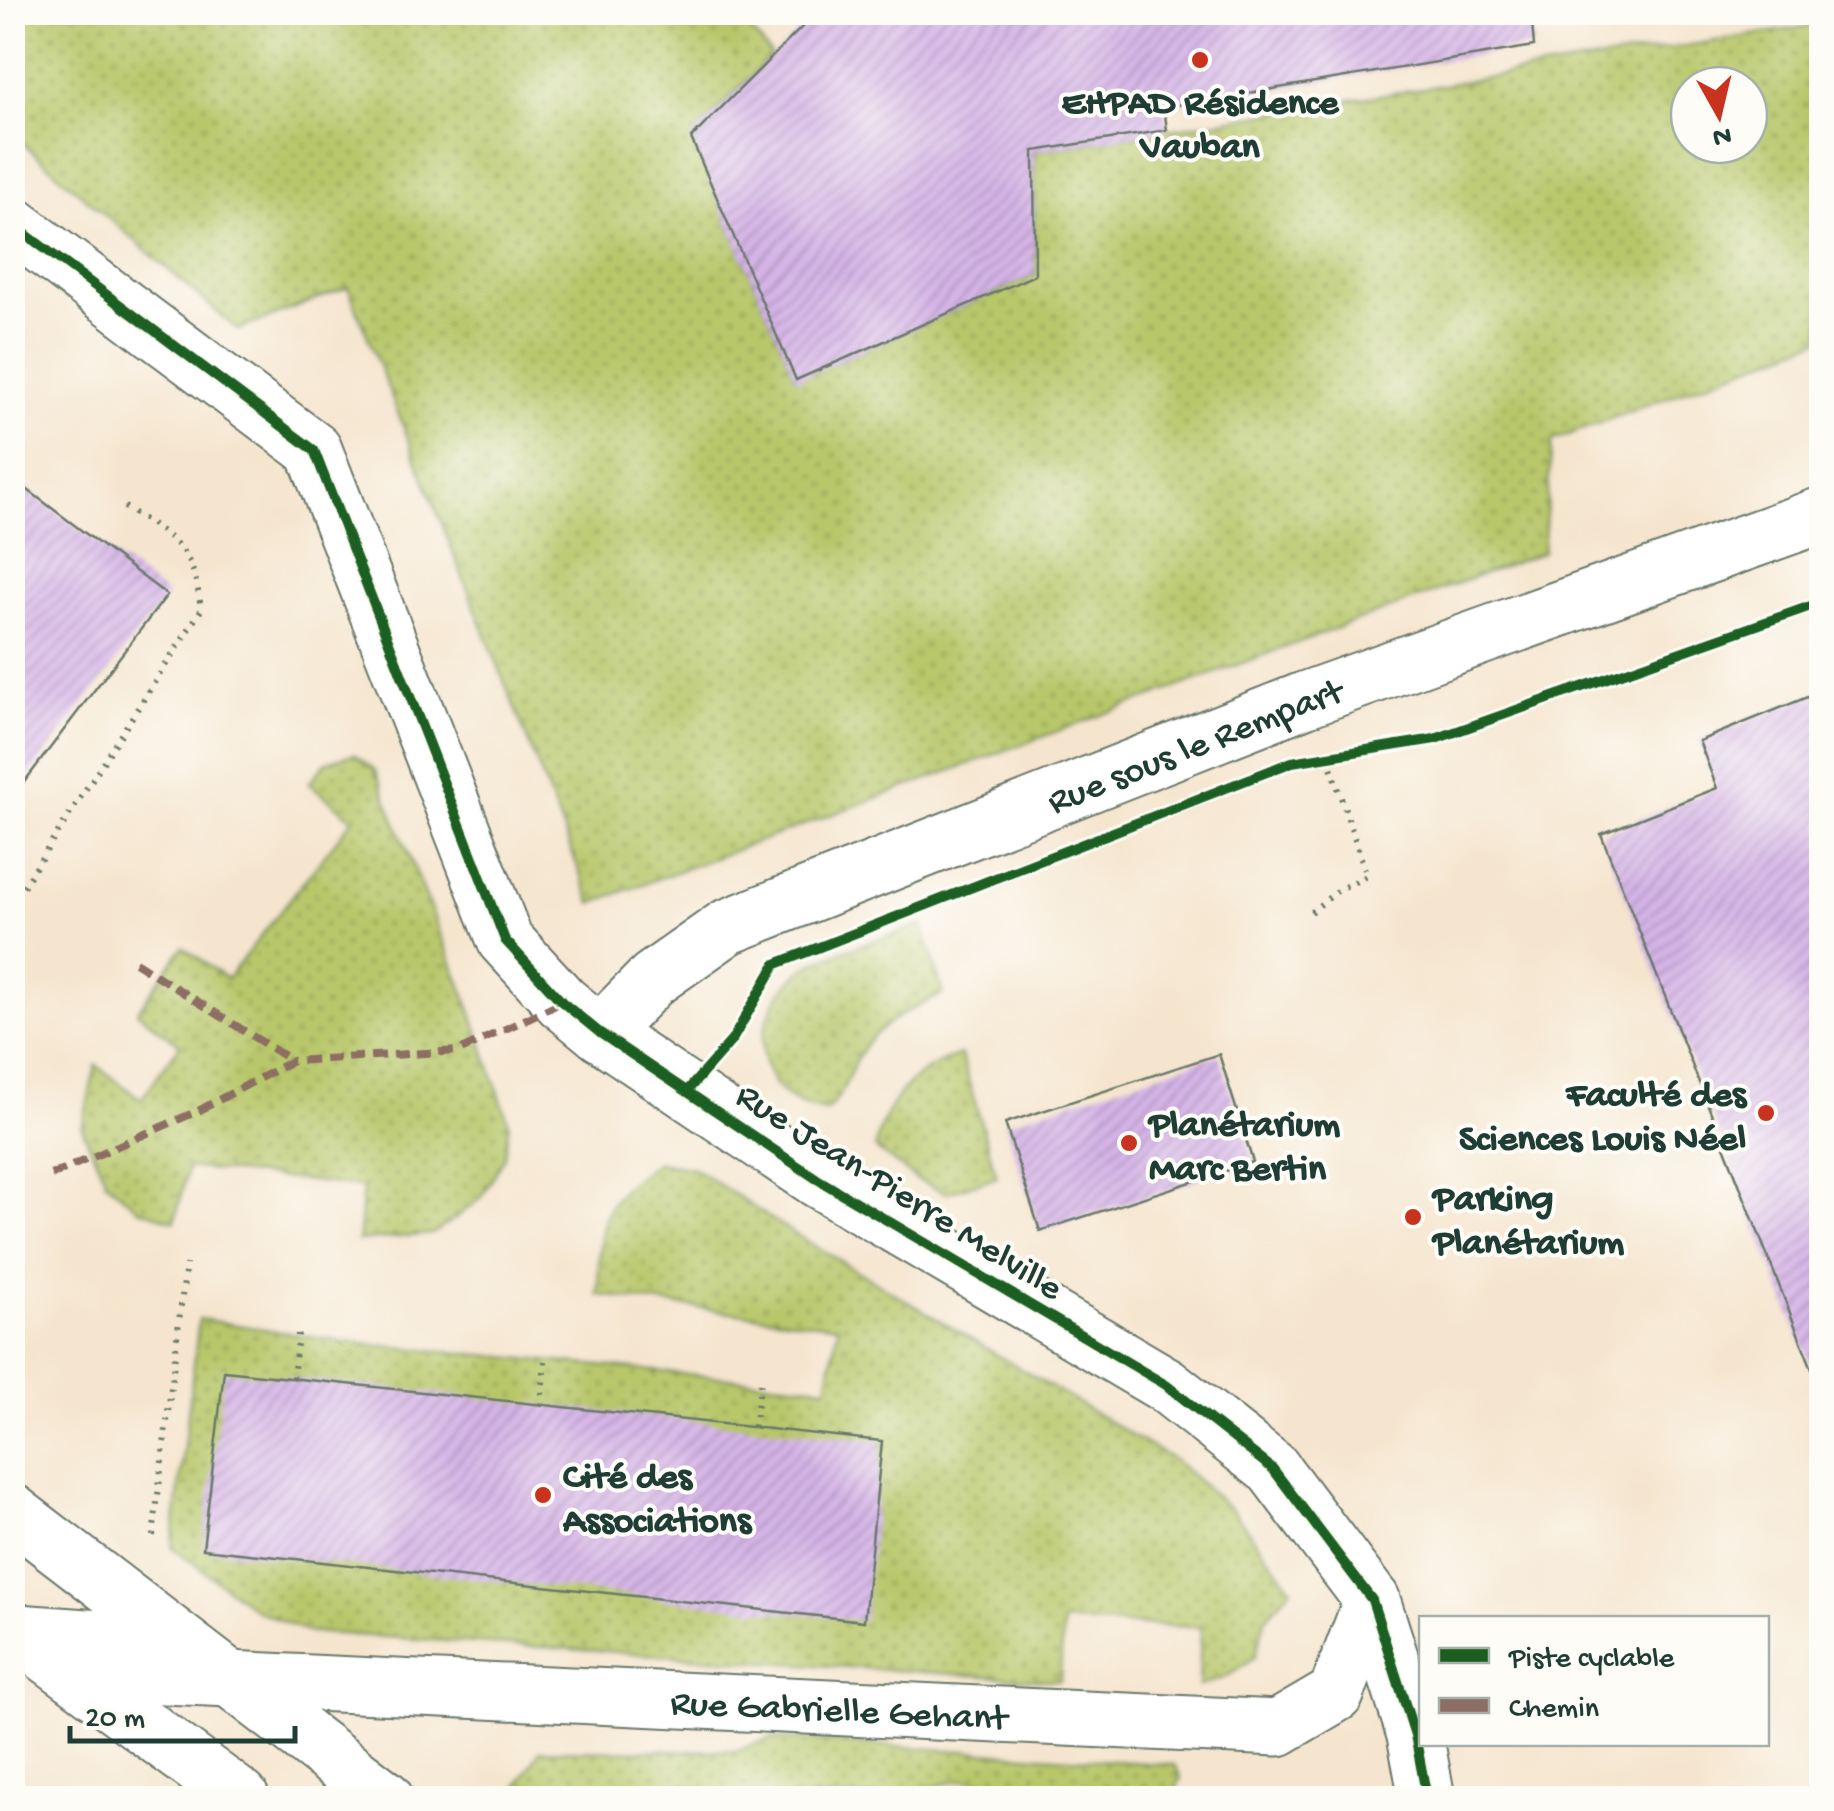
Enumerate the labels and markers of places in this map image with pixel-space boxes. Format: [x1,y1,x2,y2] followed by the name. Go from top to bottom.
[1189,49,1211,71] marker: EHPAD Résidence Vauban
[1062,83,1340,171] place label: EHPAD Résidence Vauban
[1459,1075,1748,1163] place label: Faculté des Sciences Louis Néel
[1755,1102,1777,1124] marker: Faculté des Sciences Louis Néel
[1147,1105,1340,1193] place label: Planétarium Marc Bertin
[1118,1132,1140,1154] marker: Planétarium Marc Bertin
[1431,1179,1624,1267] place label: Parking Planétarium
[1402,1206,1424,1228] marker: Parking Planétarium
[562,1457,753,1545] place label: Cité des Associations
[532,1484,554,1506] marker: Cité des Associations

